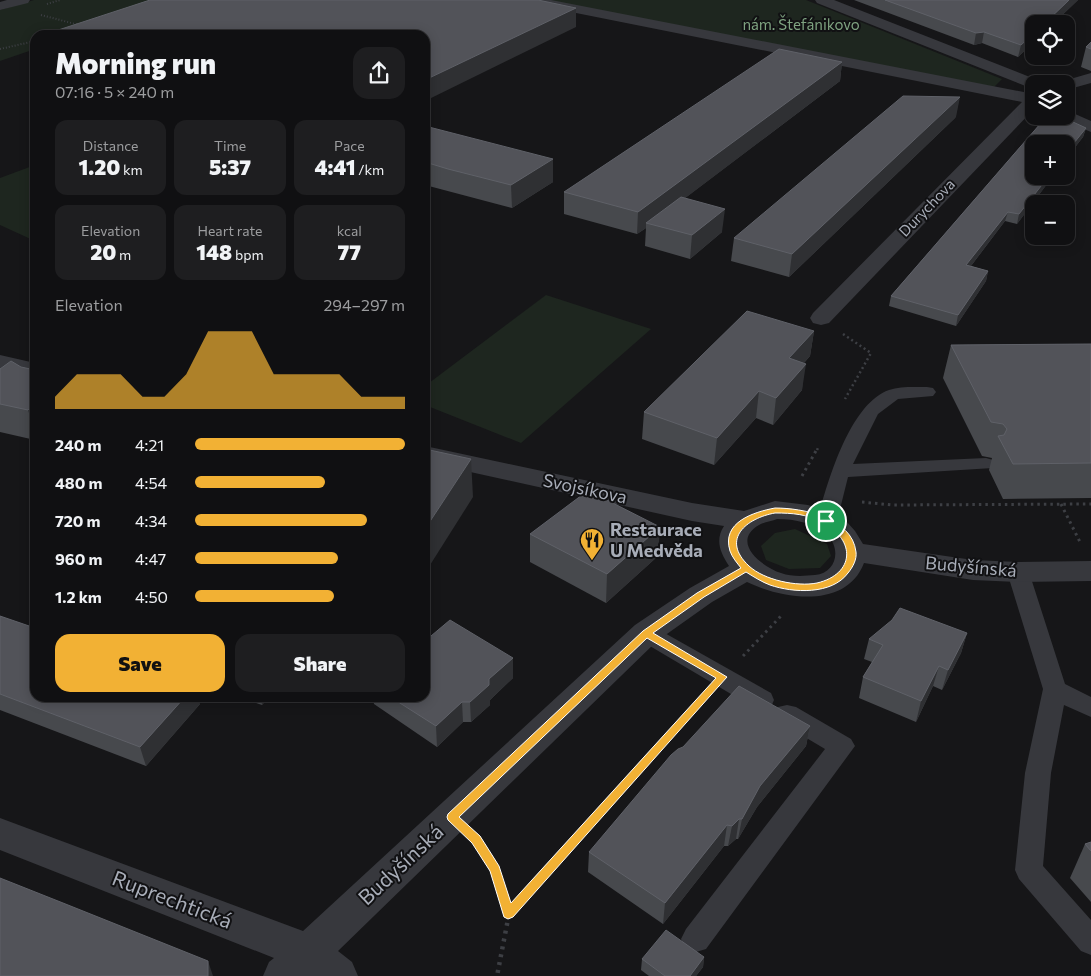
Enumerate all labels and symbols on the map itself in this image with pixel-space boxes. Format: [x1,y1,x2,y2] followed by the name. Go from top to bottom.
[742,14,860,33] park label: nám. Štefánikovo
[894,175,958,240] street label: Durychova
[541,468,629,508] street label: Svojsíkova
[805,500,847,542] pin
[610,518,703,561] place label: Restaurace U Medvěda
[579,527,605,561] restaurant icon: Restaurace U Medvěda
[924,551,1018,581] street label: Budyšínská
[352,818,448,910] street label: Budyšínská
[109,864,236,933] street label: Ruprechtická

